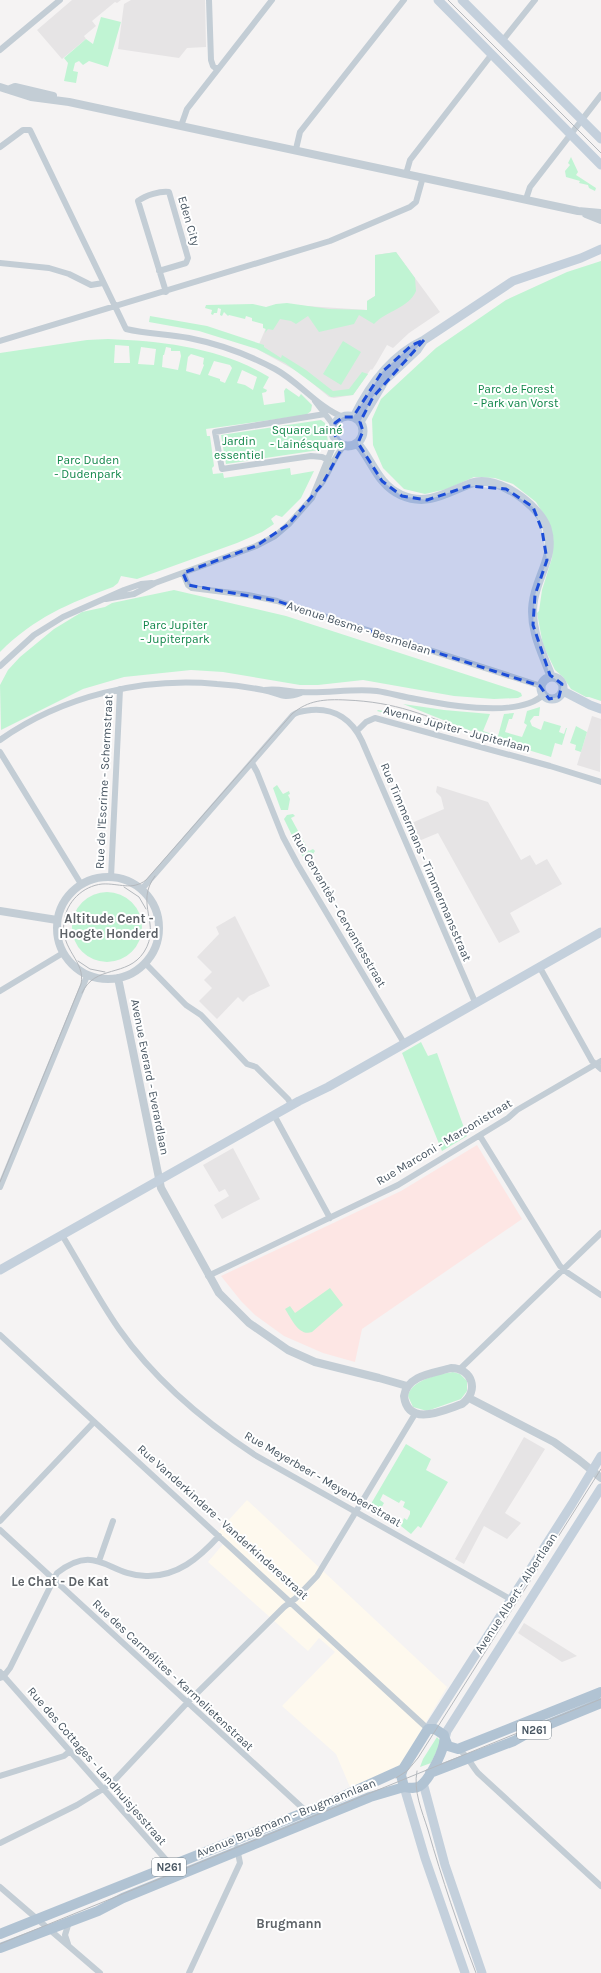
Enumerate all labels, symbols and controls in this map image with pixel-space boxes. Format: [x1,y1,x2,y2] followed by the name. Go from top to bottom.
[175,194,203,248] street label: Eden City
[473,382,559,410] park label: Parc de Forest - Park van Vorst
[270,423,344,451] park label: Square Lainé - Lainésquare
[214,434,264,462] park label: Jardin essentiel
[54,453,122,481] park label: Parc Duden - Dudenpark
[285,598,433,658] street label: Avenue Besme - Besmelaan
[140,618,210,646] park label: Parc Jupiter - Jupiterpark
[92,694,116,869] street label: Rue de l'Escrime - Schermstraat
[382,703,532,755] street label: Avenue Jupiter - Jupiterlaan
[378,761,474,964] street label: Rue Timmermans - Timmermansstraat
[289,830,389,990] street label: Rue Cervantès - Cervantesstraat
[59,911,159,941] district label: Altitude Cent - Hoogte Honderd
[128,998,172,1156] street label: Avenue Everard - Everardlaan
[374,1096,515,1188] street label: Rue Marconi - Marconistraat
[242,1428,404,1530] street label: Rue Meyerbeer - Meyerbeerstraat
[135,1442,312,1603] street label: Rue Vanderkindere - Vanderkinderestraat
[472,1530,560,1656] street label: Avenue Albert - Albertlaan
[11,1574,109,1589] district label: Le Chat - De Kat
[90,1597,257,1754] street label: Rue des Carmélites - Karmelietenstraat
[25,1684,170,1848] street label: Rue des Cottages - Landhuisjesstraat
[517,1721,551,1739] road number: N261
[194,1775,378,1861] street label: Avenue Brugmann - Brugmannlaan
[152,1858,186,1876] road number: N261
[256,1916,322,1931] district label: Brugmann

